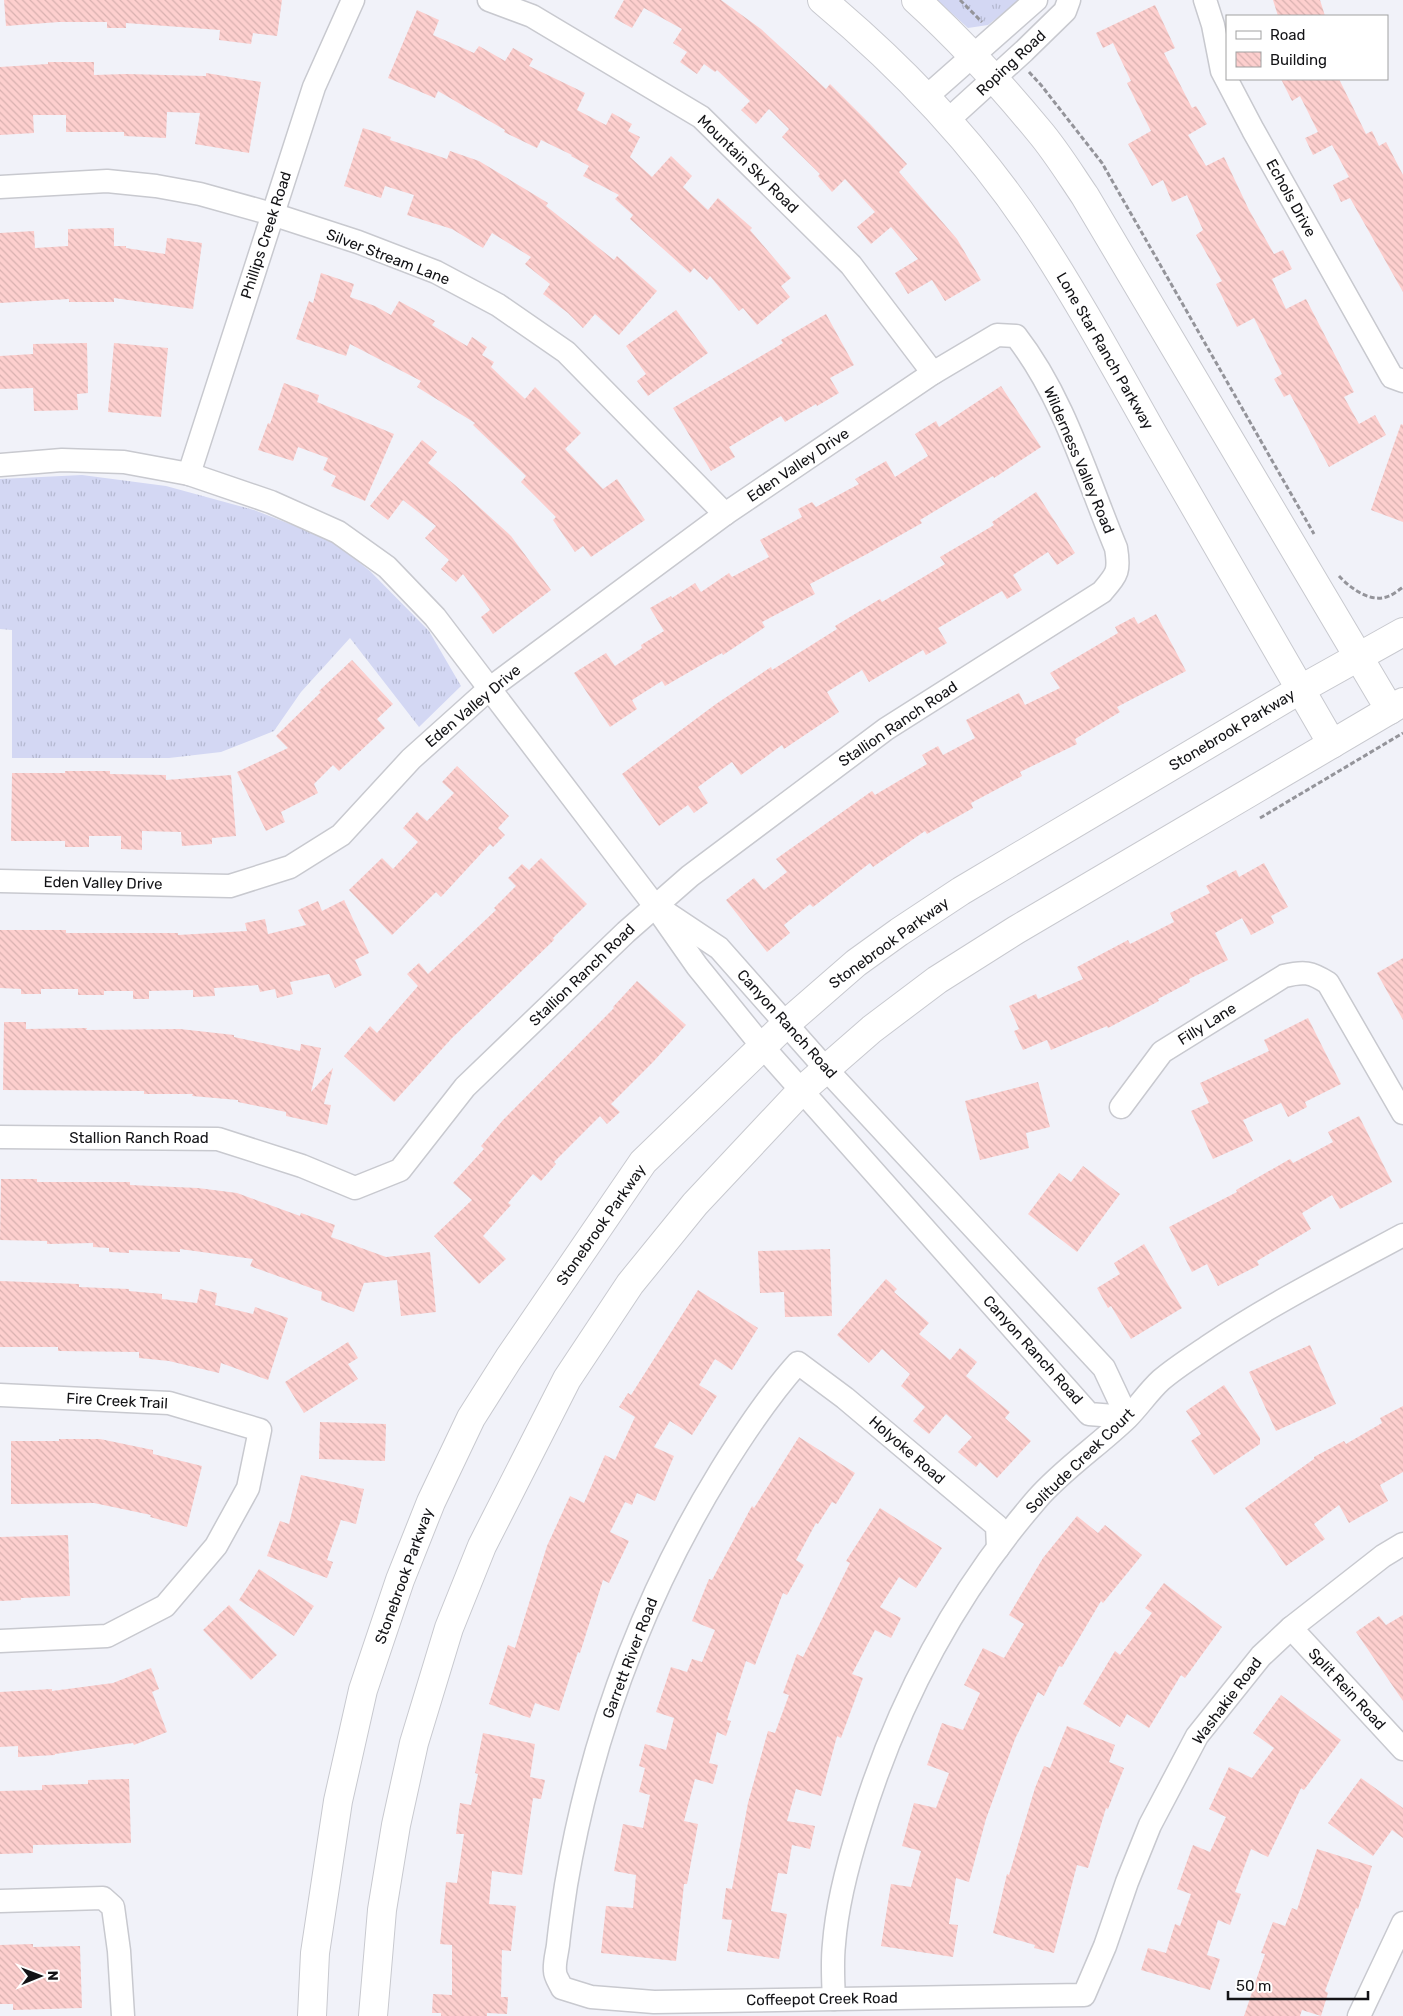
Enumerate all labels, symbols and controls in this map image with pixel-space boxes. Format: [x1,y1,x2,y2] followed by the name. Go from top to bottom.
[1226,15,1388,80] legend
[973,26,1049,100] street label: Roping Road
[1270,26,1306,44] text: Road
[1270,51,1327,69] text: Building
[694,111,802,217] street label: Mountain Sky Road
[1262,156,1320,240] street label: Echols Drive
[237,169,295,301] street label: Phillips Creek Road
[324,225,452,289] street label: Silver Stream Lane
[1053,269,1157,433] street label: Lone Star Ranch Parkway
[1040,384,1118,536] street label: Wilderness Valley Road
[744,424,852,506] street label: Eden Valley Drive
[422,661,524,751] street label: Eden Valley Drive
[835,678,961,770] street label: Stallion Ranch Road
[1166,685,1298,775] street label: Stonebrook Parkway
[43,873,163,893] street label: Eden Valley Drive
[826,893,952,993] street label: Stonebrook Parkway
[526,920,638,1030] street label: Stallion Ranch Road
[733,966,841,1082] street label: Canyon Ranch Road
[1174,999,1240,1049] street label: Filly Lane
[69,1129,209,1147] street label: Stallion Ranch Road
[552,1161,650,1289] street label: Stonebrook Parkway
[979,1292,1087,1408] street label: Canyon Ranch Road
[66,1389,168,1413] street label: Fire Creek Trail
[1022,1404,1138,1517] street label: Solitude Creek Court
[865,1412,949,1488] street label: Holyoke Road
[371,1505,437,1647] street label: Stonebrook Parkway
[599,1595,661,1721] street label: Garrett River Road
[1305,1644,1389,1734] street label: Split Rein Road
[1189,1654,1265,1748] street label: Washakie Road
[15,1951,65,2001] north arrow
[1228,1968,1368,2000] scale bar
[44,1971,61,1981] text: N
[1236,1977,1271,1995] text: 50 m
[746,1989,898,2009] street label: Coffeepot Creek Road

